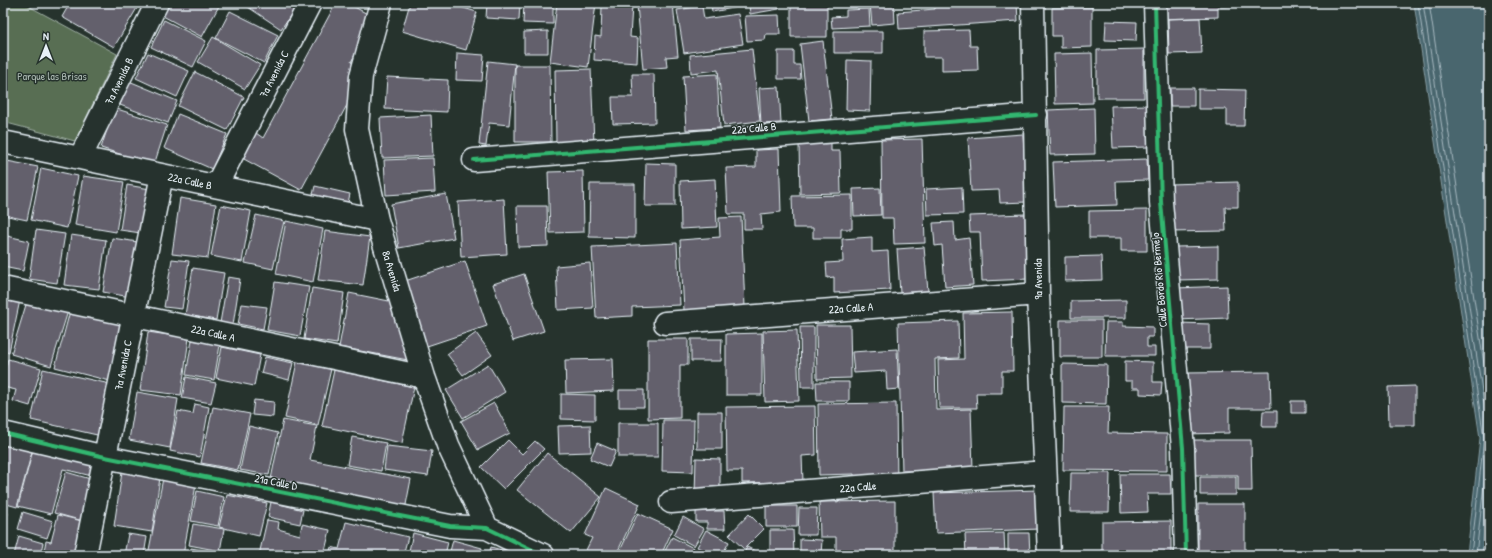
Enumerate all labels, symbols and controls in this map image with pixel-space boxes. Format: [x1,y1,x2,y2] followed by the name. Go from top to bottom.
[26,26,66,66] north arrow
[43,29,49,43] text: N
[256,48,292,100] street label: 7a Avenida C
[102,55,137,107] street label: 7a Avenida B
[17,69,87,83] park label: Parque las Brisas
[731,119,777,137] street label: 22a Calle B
[167,170,214,193] street label: 22a Calle B
[1148,232,1170,328] street label: Calle Bordo Río Bermejo
[379,249,405,294] street label: 8a Avenida
[1031,258,1045,300] street label: 9a Avenida
[828,299,874,317] street label: 22a Calle A
[190,322,237,345] street label: 22a Calle A
[111,339,135,391] street label: 7a Avenida C
[253,471,299,493] street label: 21a Calle D
[839,478,877,496] street label: 22a Calle

